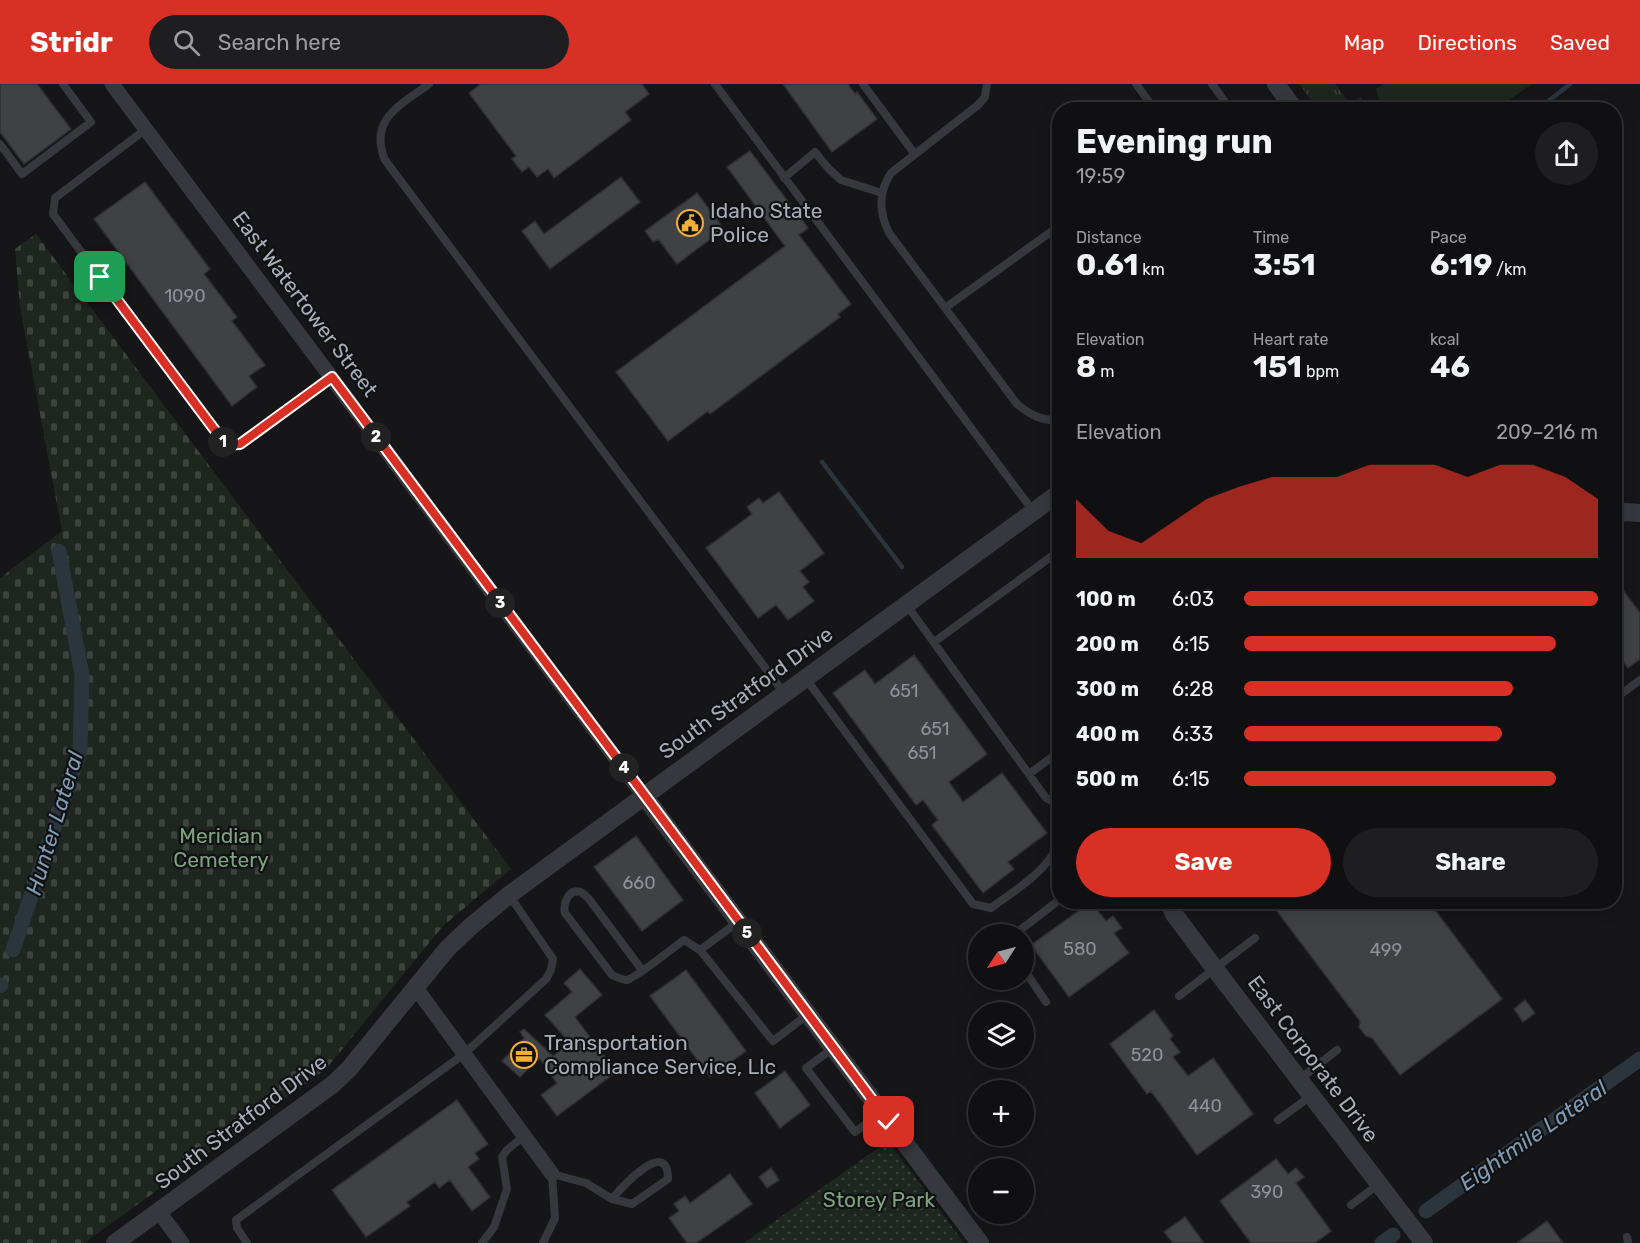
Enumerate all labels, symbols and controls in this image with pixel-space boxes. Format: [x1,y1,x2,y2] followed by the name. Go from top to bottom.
[149,15,569,69] search box
[30,26,113,59] text: Stridr
[170,26,203,59] icon: search
[218,29,341,56] text: Search here
[1344,30,1385,55] text: Map
[1418,30,1517,55] text: Directions
[1550,30,1610,55] text: Saved
[1076,122,1273,161] text: Evening run
[1535,122,1598,185] button: share
[1076,164,1125,188] text: 19:59
[710,198,823,247] place label: Idaho State Police
[228,206,383,401] street label: East Watertower Street
[675,208,705,238] public building icon: Idaho State Police
[1076,228,1142,247] text: Distance
[1253,228,1289,247] text: Time
[1430,228,1467,247] text: Pace
[1076,247,1138,283] text: 0.61
[1253,247,1316,283] text: 3:51
[1430,247,1492,283] text: 6:19
[74,251,125,302] pin
[83,260,116,293] icon: arrive
[1138,260,1165,279] text: km
[1492,260,1527,279] text: /km
[164,285,206,307] house number: 1090
[1076,330,1145,349] text: Elevation
[1253,330,1328,349] text: Heart rate
[1430,330,1459,349] text: kcal
[1076,349,1096,385] text: 8
[1253,349,1302,385] text: 151
[1430,349,1470,385] text: 46
[1096,362,1114,381] text: m
[1302,362,1339,381] text: bpm
[1076,420,1162,444] text: Elevation
[1496,420,1598,444] text: 209–216 m
[361,422,391,452] pin: 2
[208,427,238,457] pin: 1
[371,427,381,446] text: 2
[219,432,227,451] text: 1
[1076,587,1136,611] text: 100 m
[1172,587,1214,611] text: 6:03
[485,588,515,618] pin: 3
[495,593,505,612] text: 3
[654,621,837,764] street label: South Stratford Drive
[1076,632,1139,656] text: 200 m
[1172,632,1210,656] text: 6:15
[1076,677,1139,701] text: 300 m
[1172,677,1214,701] text: 6:28
[890,680,918,702] house number: 651
[921,718,949,740] house number: 651
[1076,722,1139,746] text: 400 m
[1172,722,1213,746] text: 6:33
[908,742,936,764] house number: 651
[20,747,89,898] water label: Hunter Lateral
[609,753,639,783] pin: 4
[619,758,629,777] text: 4
[1076,767,1139,791] text: 500 m
[1172,767,1210,791] text: 6:15
[173,823,269,872] park label: Meridian Cemetery
[1076,828,1331,897] button: Save
[1343,828,1598,897] button: Share
[622,872,656,894] house number: 660
[732,918,762,948] pin: 5
[742,923,752,942] text: 5
[968,924,1034,990] north arrow
[968,924,1034,1224] map controls
[1063,938,1097,960] house number: 580
[1370,939,1402,961] house number: 499
[1243,971,1384,1147] street label: East Corporate Drive
[968,1002,1034,1068] button: layers
[544,1030,776,1079] place label: Transportation Compliance Service, Llc
[509,1040,539,1070] office icon: Transportation Compliance Service, Llc
[1131,1044,1163,1066] house number: 520
[150,1049,332,1194] street label: South Stratford Drive
[1454,1074,1613,1196] water label: Eightmile Lateral
[968,1080,1034,1146] button: +
[1188,1095,1222,1117] house number: 440
[863,1096,914,1147] pin
[872,1105,905,1138] icon: check
[968,1158,1034,1224] button: −
[1251,1181,1283,1203] house number: 390
[823,1187,935,1212] park label: Storey Park

